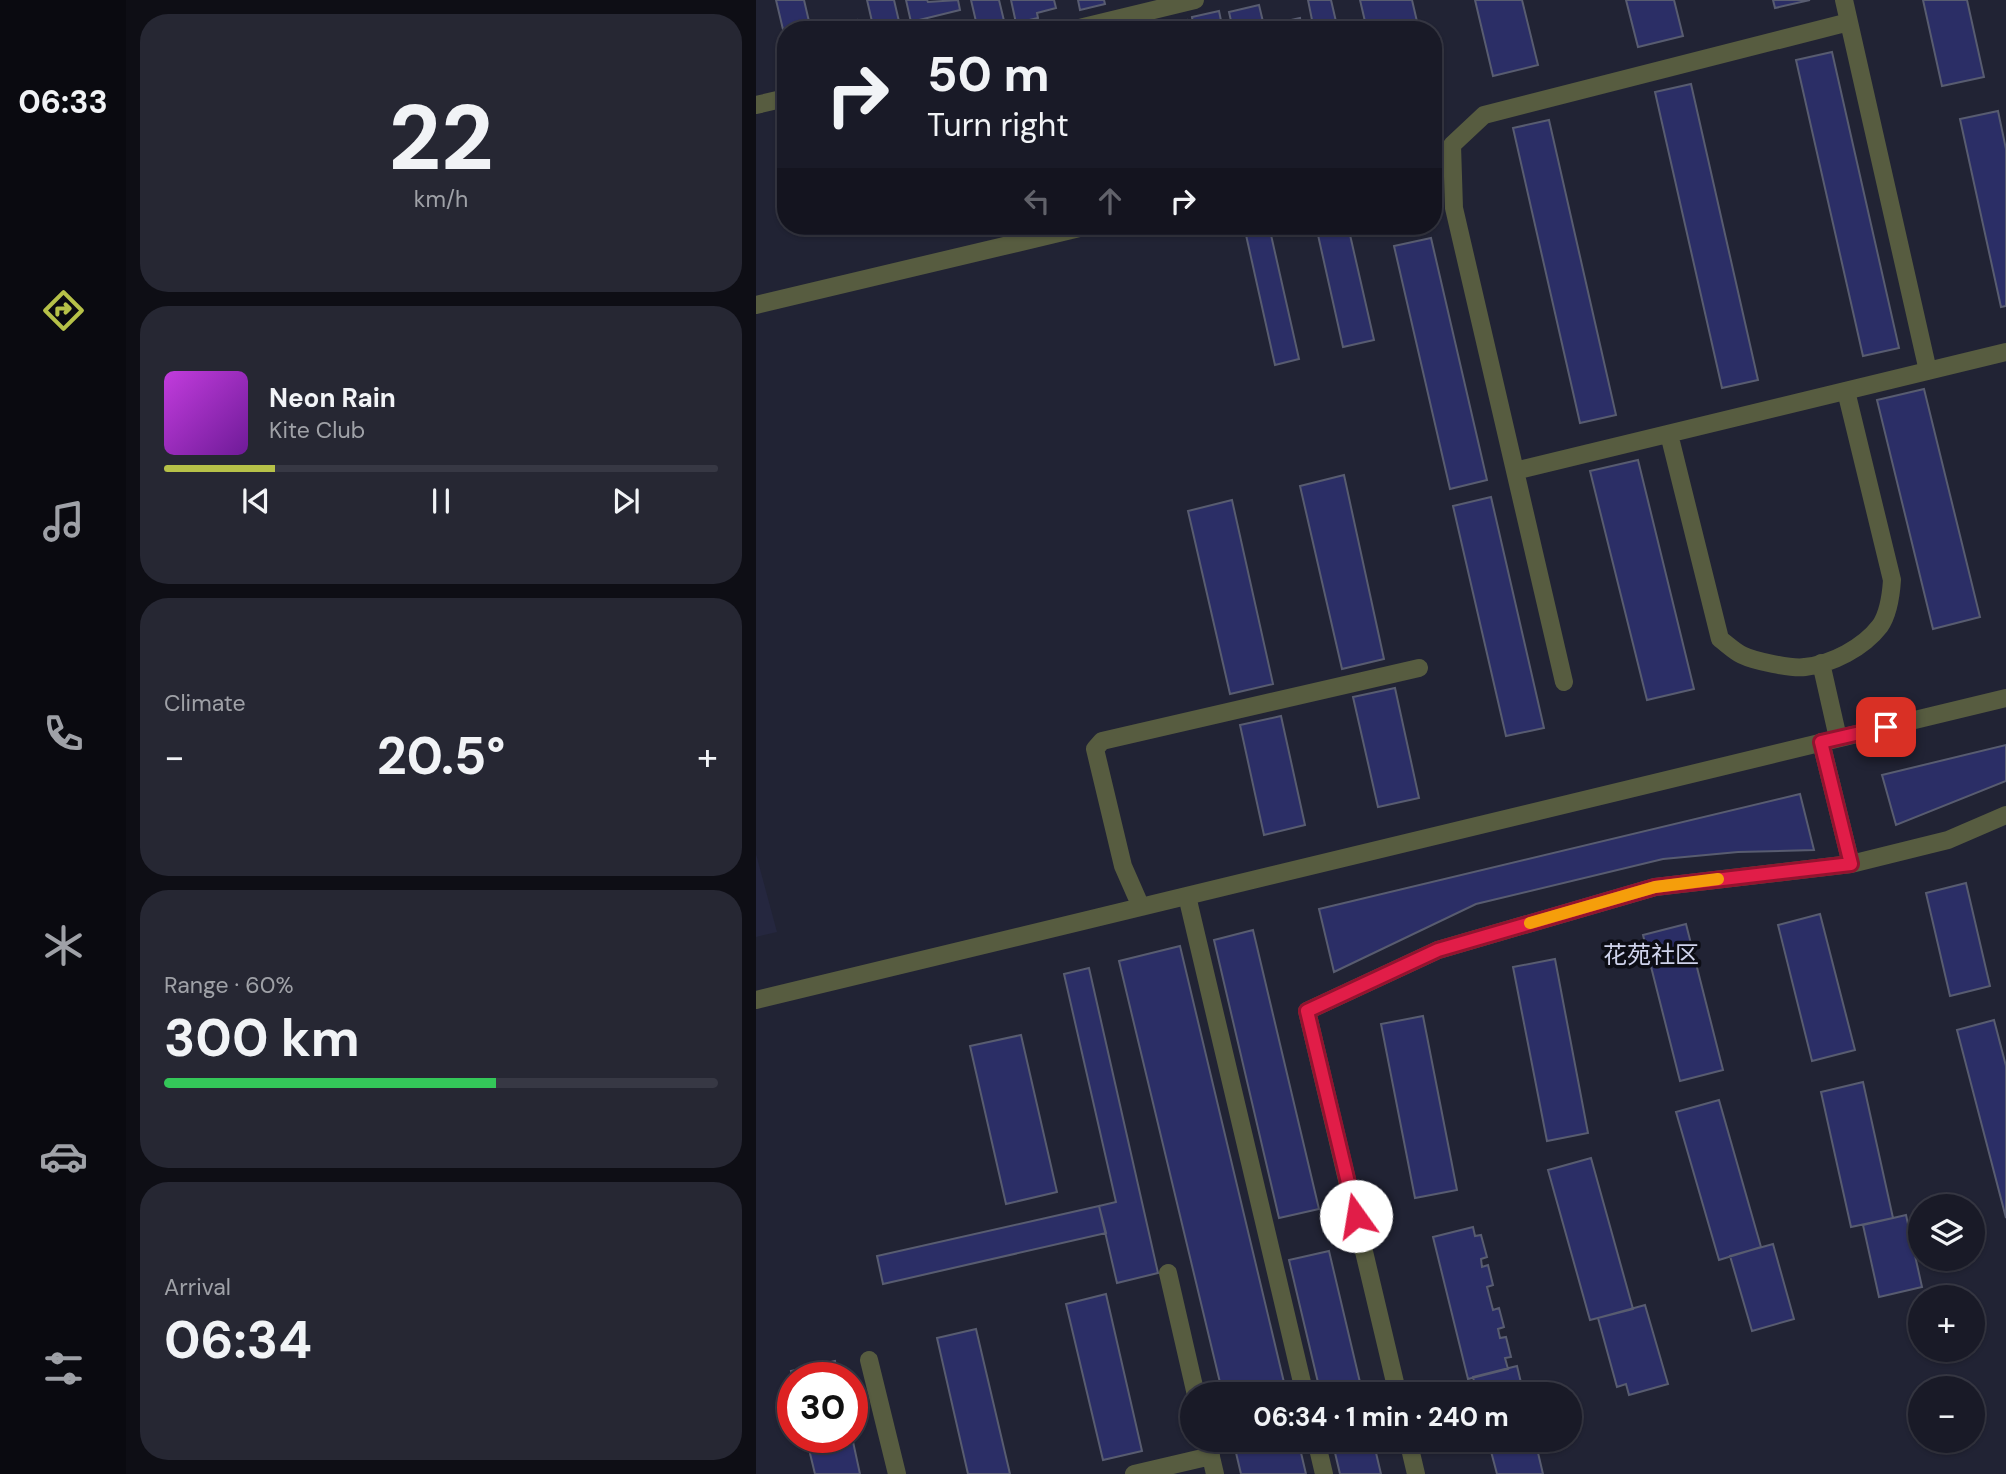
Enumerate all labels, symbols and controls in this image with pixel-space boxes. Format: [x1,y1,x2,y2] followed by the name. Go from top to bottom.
[927,42,1050,106] text: 50 m
[812,49,903,140] icon: right
[388,79,494,197] text: 22
[18,81,108,123] text: 06:33
[927,104,1069,146] text: Turn right
[1018,182,1056,220] icon: left
[1091,182,1129,220] icon: ahead
[1164,182,1202,220] icon: right
[414,184,468,214] text: km/h
[39,286,88,335] icon: directions
[269,381,396,415] text: Neon Rain
[269,415,365,445] text: Kite Club
[237,482,275,520] icon: previous
[422,482,460,520] icon: pause
[607,482,645,520] icon: next
[39,497,88,546] icon: music
[164,688,246,718] text: Climate
[1856,697,1916,757] pin
[1867,708,1905,746] icon: arrive
[39,709,88,758] icon: phone
[377,722,505,790] text: 20.5°
[164,732,185,782] text: −
[697,732,718,782] text: +
[39,921,88,970] icon: climate
[1603,939,1699,970] district label: 花苑社区
[164,970,294,1000] text: Range · 60%
[164,1004,360,1072] text: 300 km
[39,1132,88,1181] icon: car
[1319,1179,1393,1253] position arrow
[1908,1194,1985,1453] map controls
[1908,1194,1985,1271] button: layers
[164,1272,231,1302] text: Arrival
[1908,1285,1985,1362] button: +
[164,1306,312,1374] text: 06:34
[39,1344,88,1393] icon: filters
[777,1362,868,1453] speed limit sign: 30
[1908,1376,1985,1453] button: −
[1253,1400,1509,1434] text: 06:34 · 1 min · 240 m

